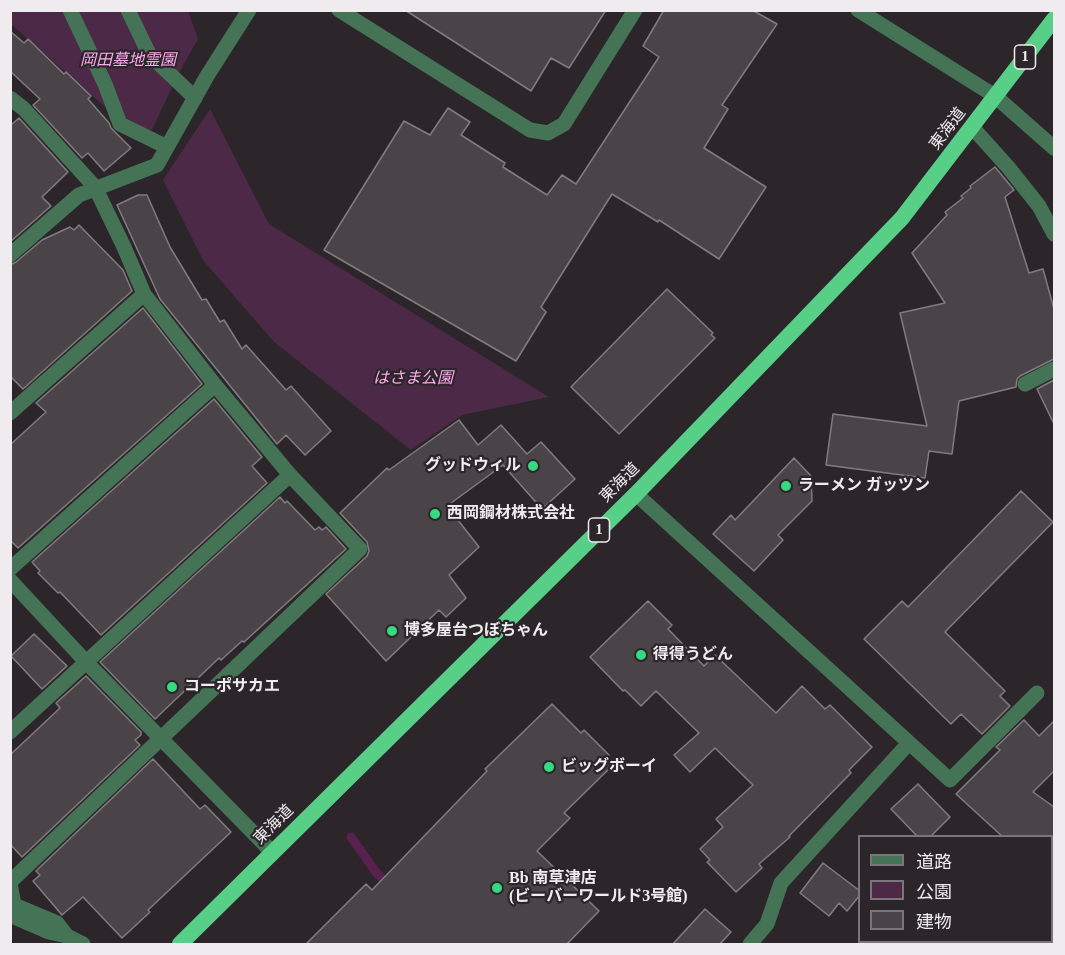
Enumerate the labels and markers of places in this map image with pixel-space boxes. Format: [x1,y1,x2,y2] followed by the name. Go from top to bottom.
[425,456,521,476] place label: グッドウィル
[526,459,540,473] marker: グッドウィル
[798,476,930,496] place label: ラーメン ガッツン
[779,479,793,493] marker: ラーメン ガッツン
[447,504,575,524] place label: 西岡鋼材株式会社
[428,507,442,521] marker: 西岡鋼材株式会社
[404,621,548,641] place label: 博多屋台つぼちゃん
[385,624,399,638] marker: 博多屋台つぼちゃん
[653,645,733,665] place label: 得得うどん
[634,648,648,662] marker: 得得うどん
[184,677,280,697] place label: コーポサカエ
[165,680,179,694] marker: コーポサカエ
[561,757,657,777] place label: ビッグボーイ
[542,760,556,774] marker: ビッグボーイ
[509,869,688,907] place label: Bb 南草津店 (ビーバーワールド3号館)
[490,881,504,895] marker: Bb 南草津店 (ビーバーワールド3号館)

